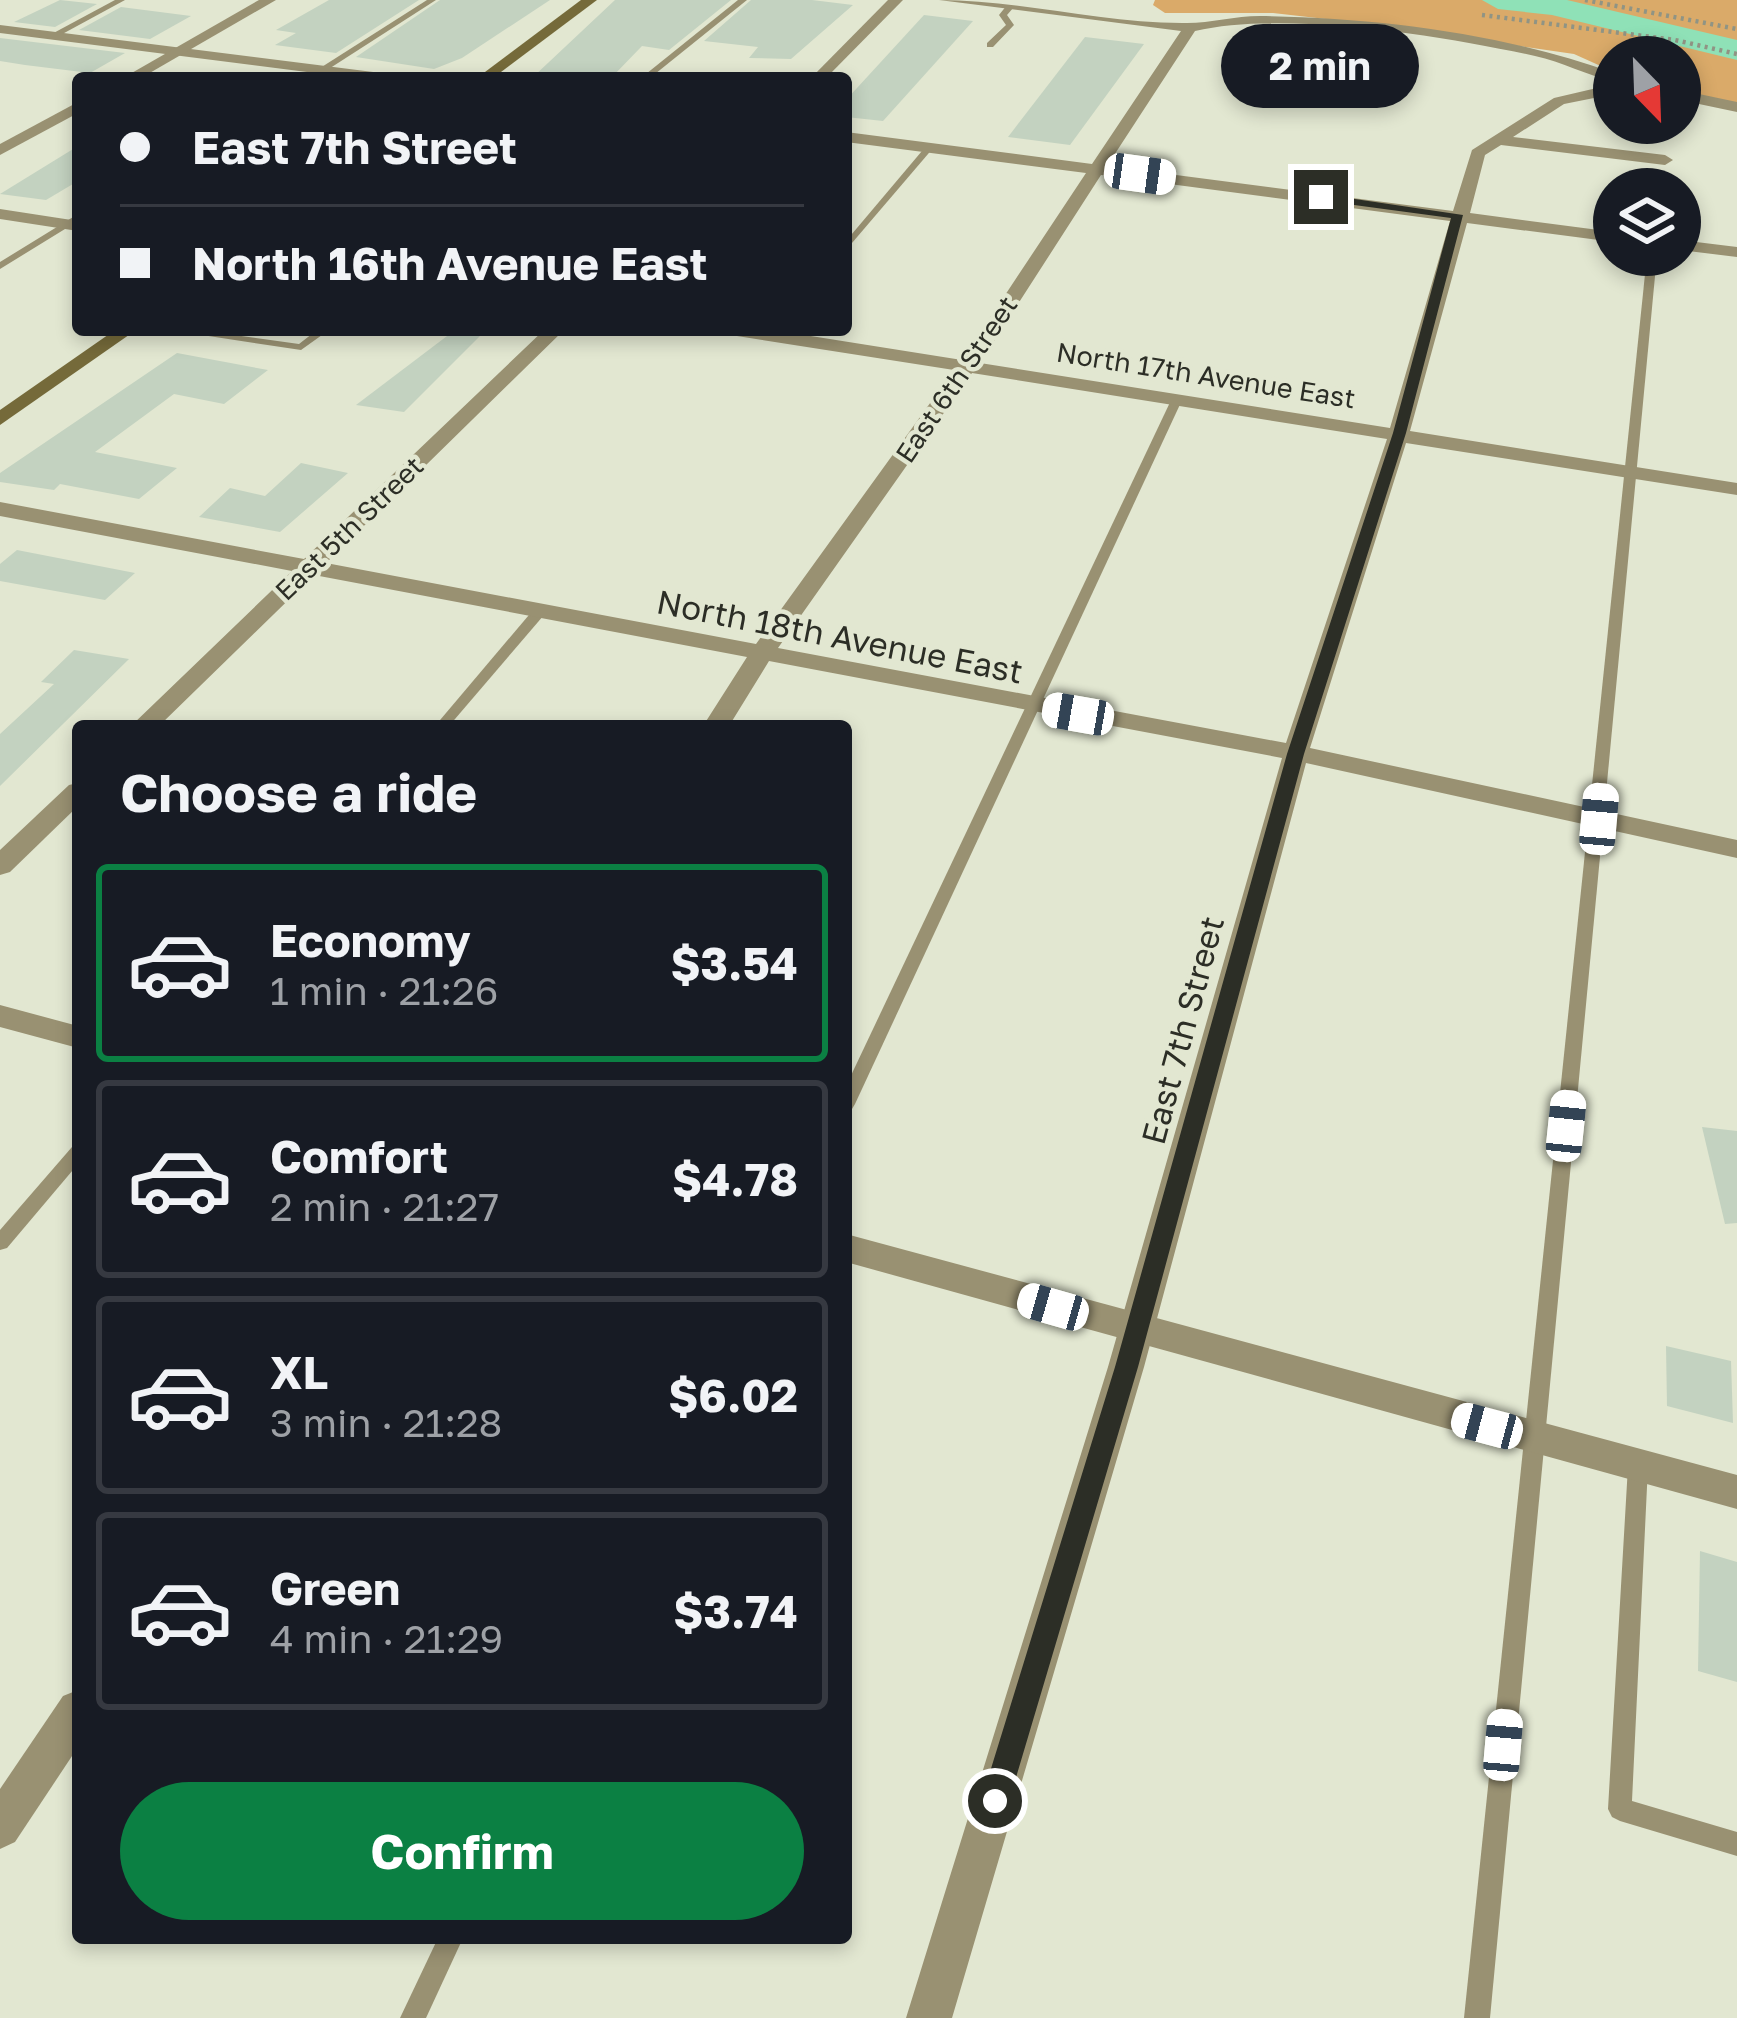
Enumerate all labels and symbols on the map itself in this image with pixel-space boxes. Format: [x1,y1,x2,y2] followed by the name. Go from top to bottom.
[1222,23,1420,107] callout: 2 min
[1593,36,1701,144] north arrow
[1102,151,1178,197] car
[1294,170,1348,224] route end
[889,290,1023,468] street label: East 6th Street
[1054,336,1358,414] street label: North 17th Avenue East
[268,449,430,607] street label: East 5th Street
[654,581,1026,691] street label: North 18th Avenue East
[1039,690,1117,738] car
[1578,782,1620,856] car
[1133,912,1231,1148] street label: East 7th Street
[1544,1088,1588,1164] car
[1013,1280,1093,1334] car
[1448,1399,1526,1453] car
[1482,1708,1524,1782] car
[968,1774,1022,1828] route start

